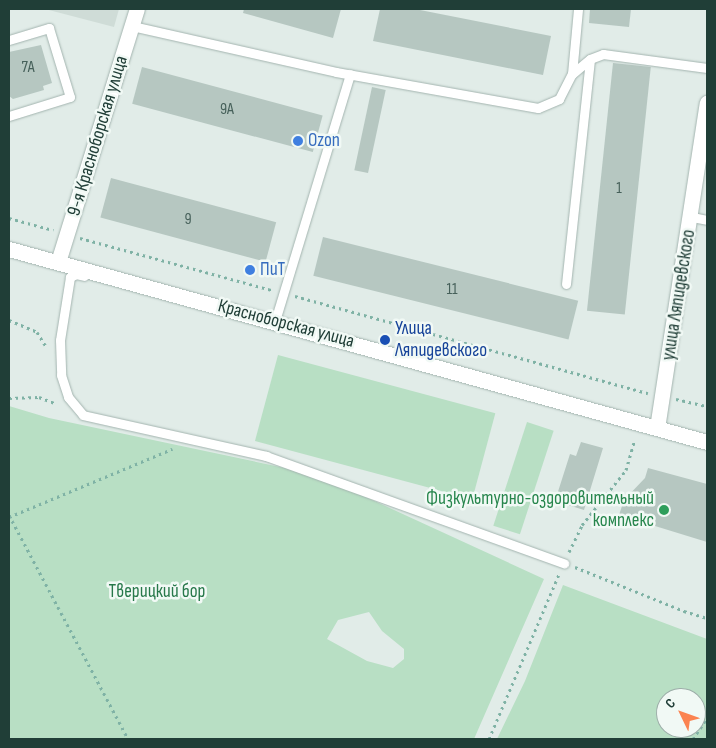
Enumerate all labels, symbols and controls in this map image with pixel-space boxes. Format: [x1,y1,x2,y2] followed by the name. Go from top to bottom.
[63,53,133,219] street label: 9-я Красноборская улица
[22,58,34,78] house number: 7А
[220,100,234,120] house number: 9А
[308,130,340,152] place label: Ozon
[292,135,304,147] marker: Ozon
[616,179,622,199] house number: 1
[184,210,192,230] house number: 9
[657,228,701,362] street label: улица Ляпидевского
[260,259,285,281] place label: ПиТ
[244,264,256,276] marker: ПиТ
[446,280,458,300] house number: 11
[215,295,357,353] street label: Красноборская улица
[395,318,487,362] place label: Улица Ляпидевского
[379,334,391,346] marker: Улица Ляпидевского
[426,488,654,532] place label: Физкультурно-оздоровительный комплекс
[658,504,670,516] marker: Физкультурно-оздоровительный комплекс
[109,581,205,603] park label: Тверицкий бор
[656,688,706,738] north arrow
[662,695,679,712] text: С

